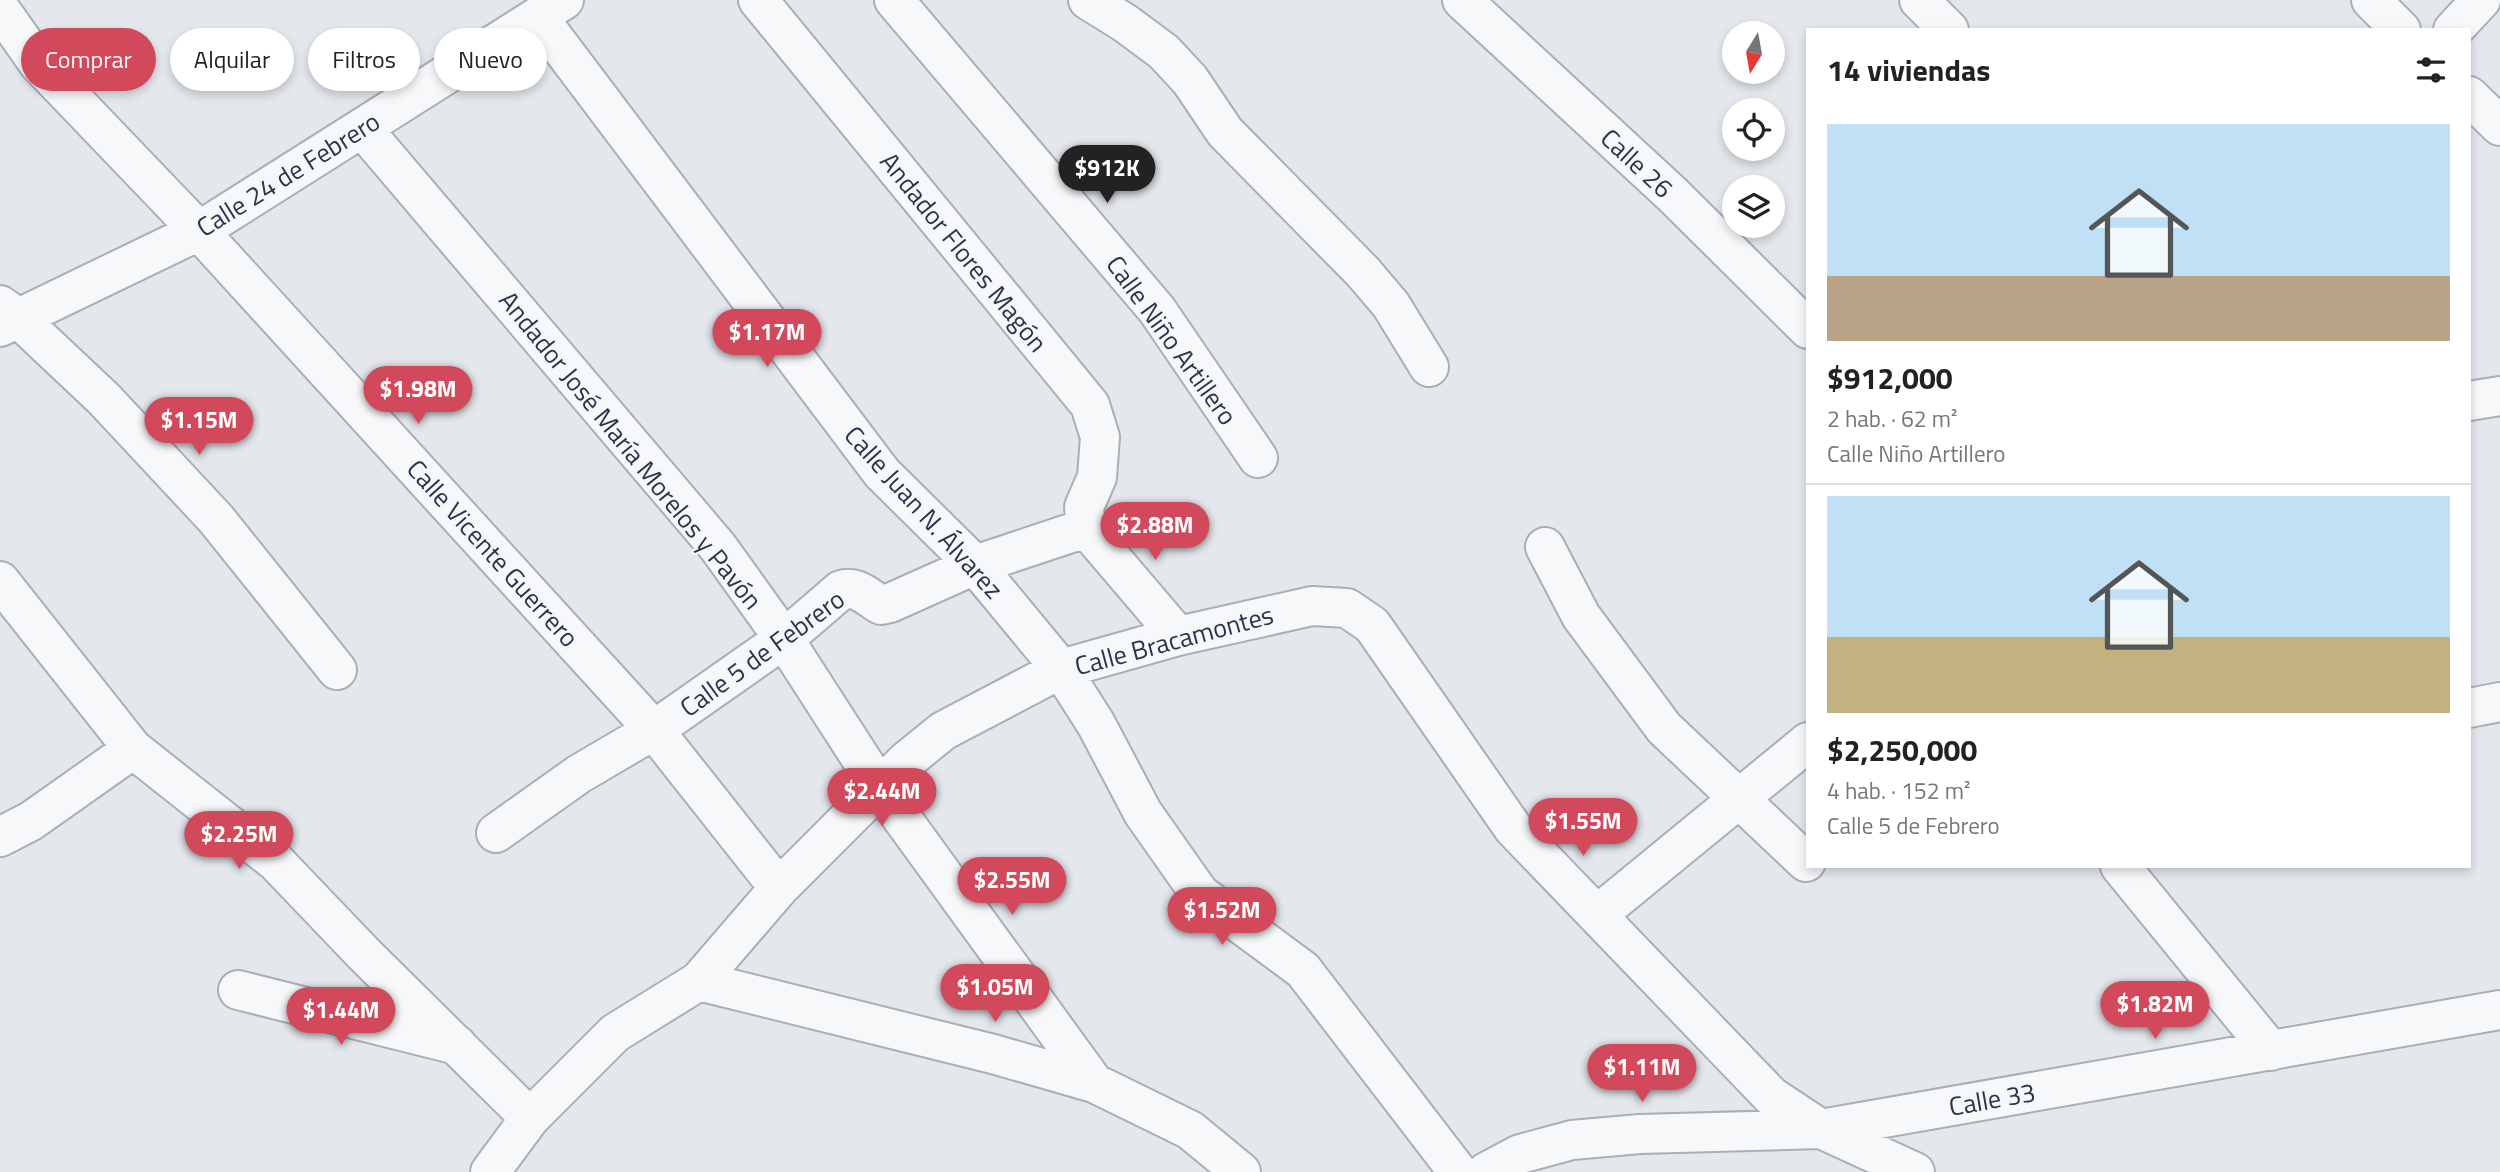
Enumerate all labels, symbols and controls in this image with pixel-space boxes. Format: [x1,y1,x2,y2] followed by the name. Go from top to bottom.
[1722,21,1785,84] north arrow
[1722,21,1785,238] map controls
[21,28,156,91] chip: Comprar
[170,28,294,91] chip: Alquilar
[308,28,420,91] chip: Filtros
[434,28,547,91] chip: Nuevo
[1827,47,1990,93] text: 14 viviendas
[2412,51,2450,89] icon: filters
[1722,98,1785,161] button: locate
[189,102,387,246] street label: Calle 24 de Febrero
[1592,119,1682,207] street label: Calle 26
[871,144,1057,360] street label: Andador Flores Magón
[1058,146,1156,205] pin: $912K
[1074,150,1140,185] text: $912K
[2076,170,2202,296] icon: home
[1722,175,1785,238] button: layers
[1097,247,1247,433] street label: Calle Niño Artillero
[490,282,772,618] street label: Andador José María Morelos y Pavón
[710,310,824,369] pin: $1.17M
[728,314,806,349] text: $1.17M
[1827,355,1953,401] text: $912,000
[361,366,475,426] pin: $1.98M
[379,371,457,406] text: $1.98M
[142,398,256,457] pin: $1.15M
[1827,401,1957,436] text: 2 hab. · 62 m²
[160,402,238,437] text: $1.15M
[835,417,1013,607] street label: Calle Juan N. Álvarez
[1827,436,2005,471] text: Calle Niño Artillero
[398,450,588,656] street label: Calle Vicente Guerrero
[1098,503,1212,562] pin: $2.88M
[1116,507,1194,542] text: $2.88M
[2076,542,2202,668] icon: home
[672,580,852,726] street label: Calle 5 de Febrero
[1070,595,1278,685] street label: Calle Bracamontes
[1827,727,1977,773] text: $2,250,000
[825,768,939,828] pin: $2.44M
[843,773,921,808] text: $2.44M
[1827,773,1970,808] text: 4 hab. · 152 m²
[1526,798,1640,858] pin: $1.55M
[1544,803,1622,838] text: $1.55M
[1827,808,2000,843] text: Calle 5 de Febrero
[182,812,296,871] pin: $2.25M
[200,816,278,851] text: $2.25M
[955,858,1069,917] pin: $2.55M
[973,862,1051,897] text: $2.55M
[1165,888,1279,947] pin: $1.52M
[1183,892,1261,927] text: $1.52M
[938,964,1052,1024] pin: $1.05M
[956,969,1034,1004] text: $1.05M
[2098,982,2212,1041] pin: $1.82M
[2116,986,2194,1021] text: $1.82M
[284,988,398,1047] pin: $1.44M
[302,992,380,1027] text: $1.44M
[1585,1044,1699,1104] pin: $1.11M
[1603,1049,1681,1084] text: $1.11M
[1946,1072,2038,1126] street label: Calle 33

